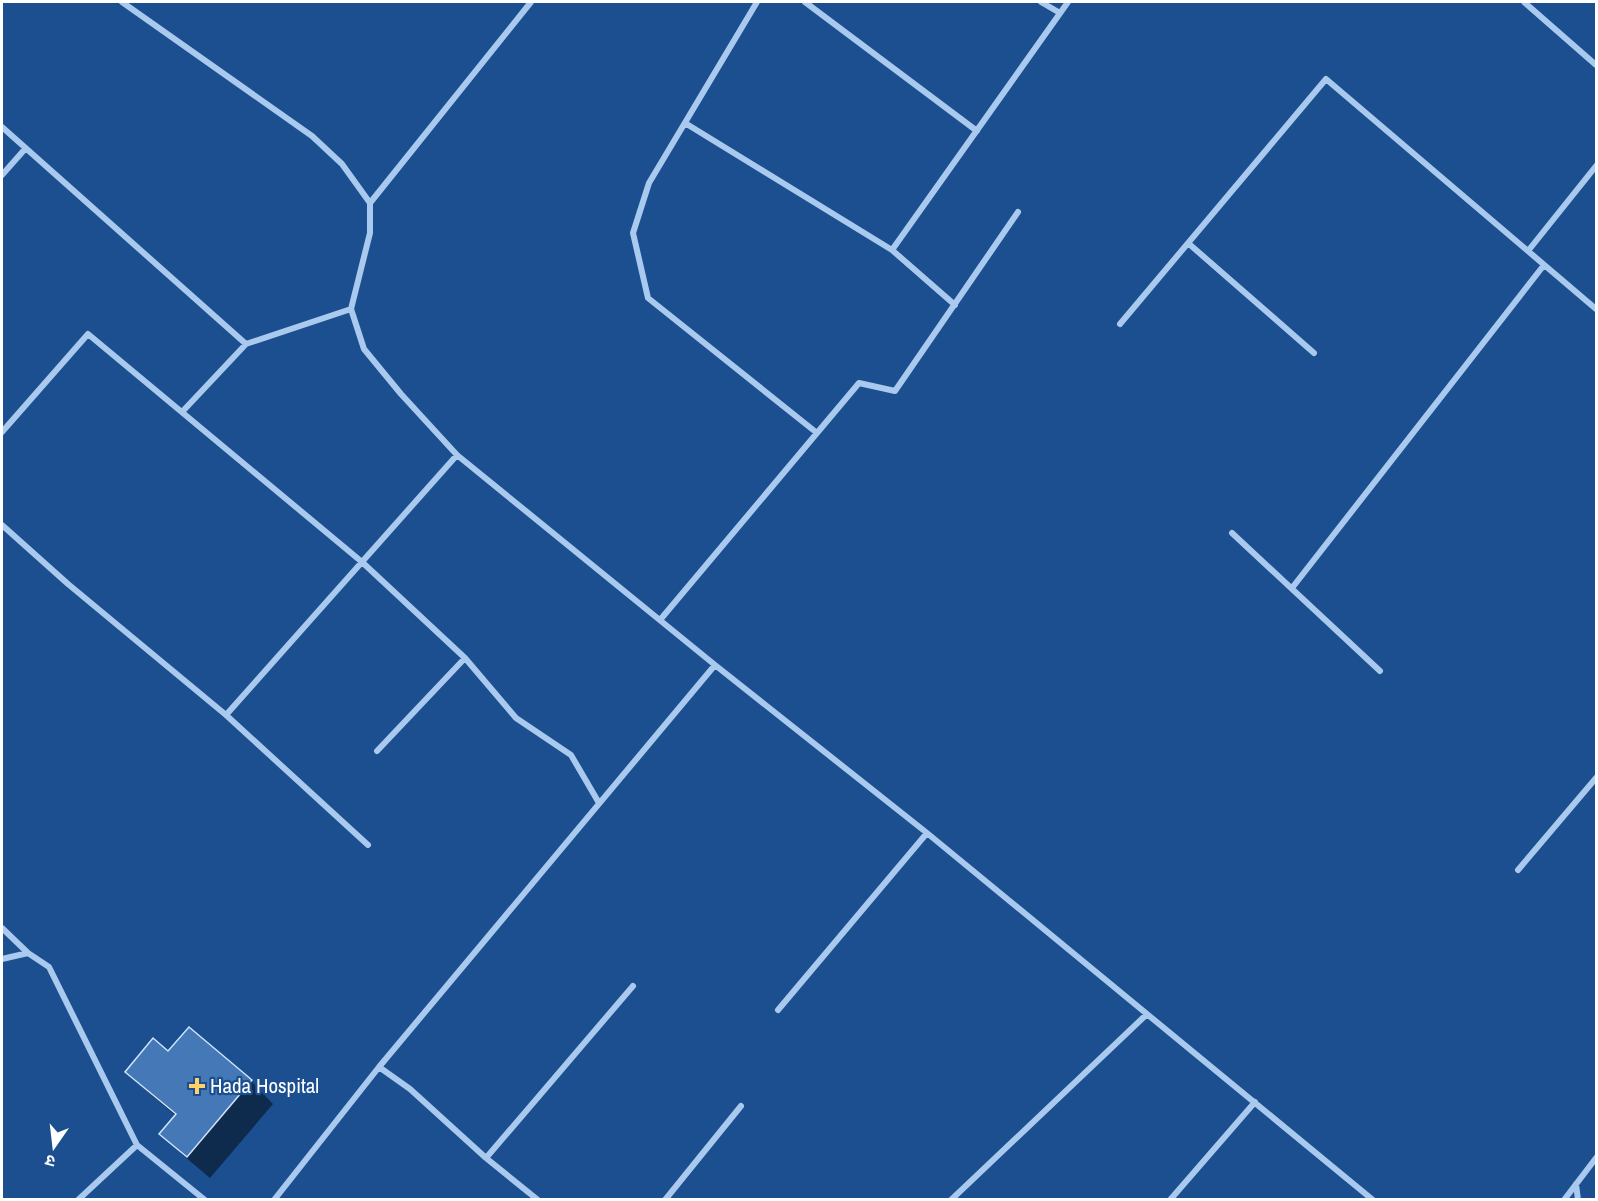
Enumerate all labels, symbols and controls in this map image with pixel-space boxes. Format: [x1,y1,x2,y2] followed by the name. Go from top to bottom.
[210,1071,319,1100] place label: Hada Hospital
[188,1077,206,1095] marker: Hada Hospital
[24,1117,84,1177] north arrow
[43,1150,58,1173] text: उ

